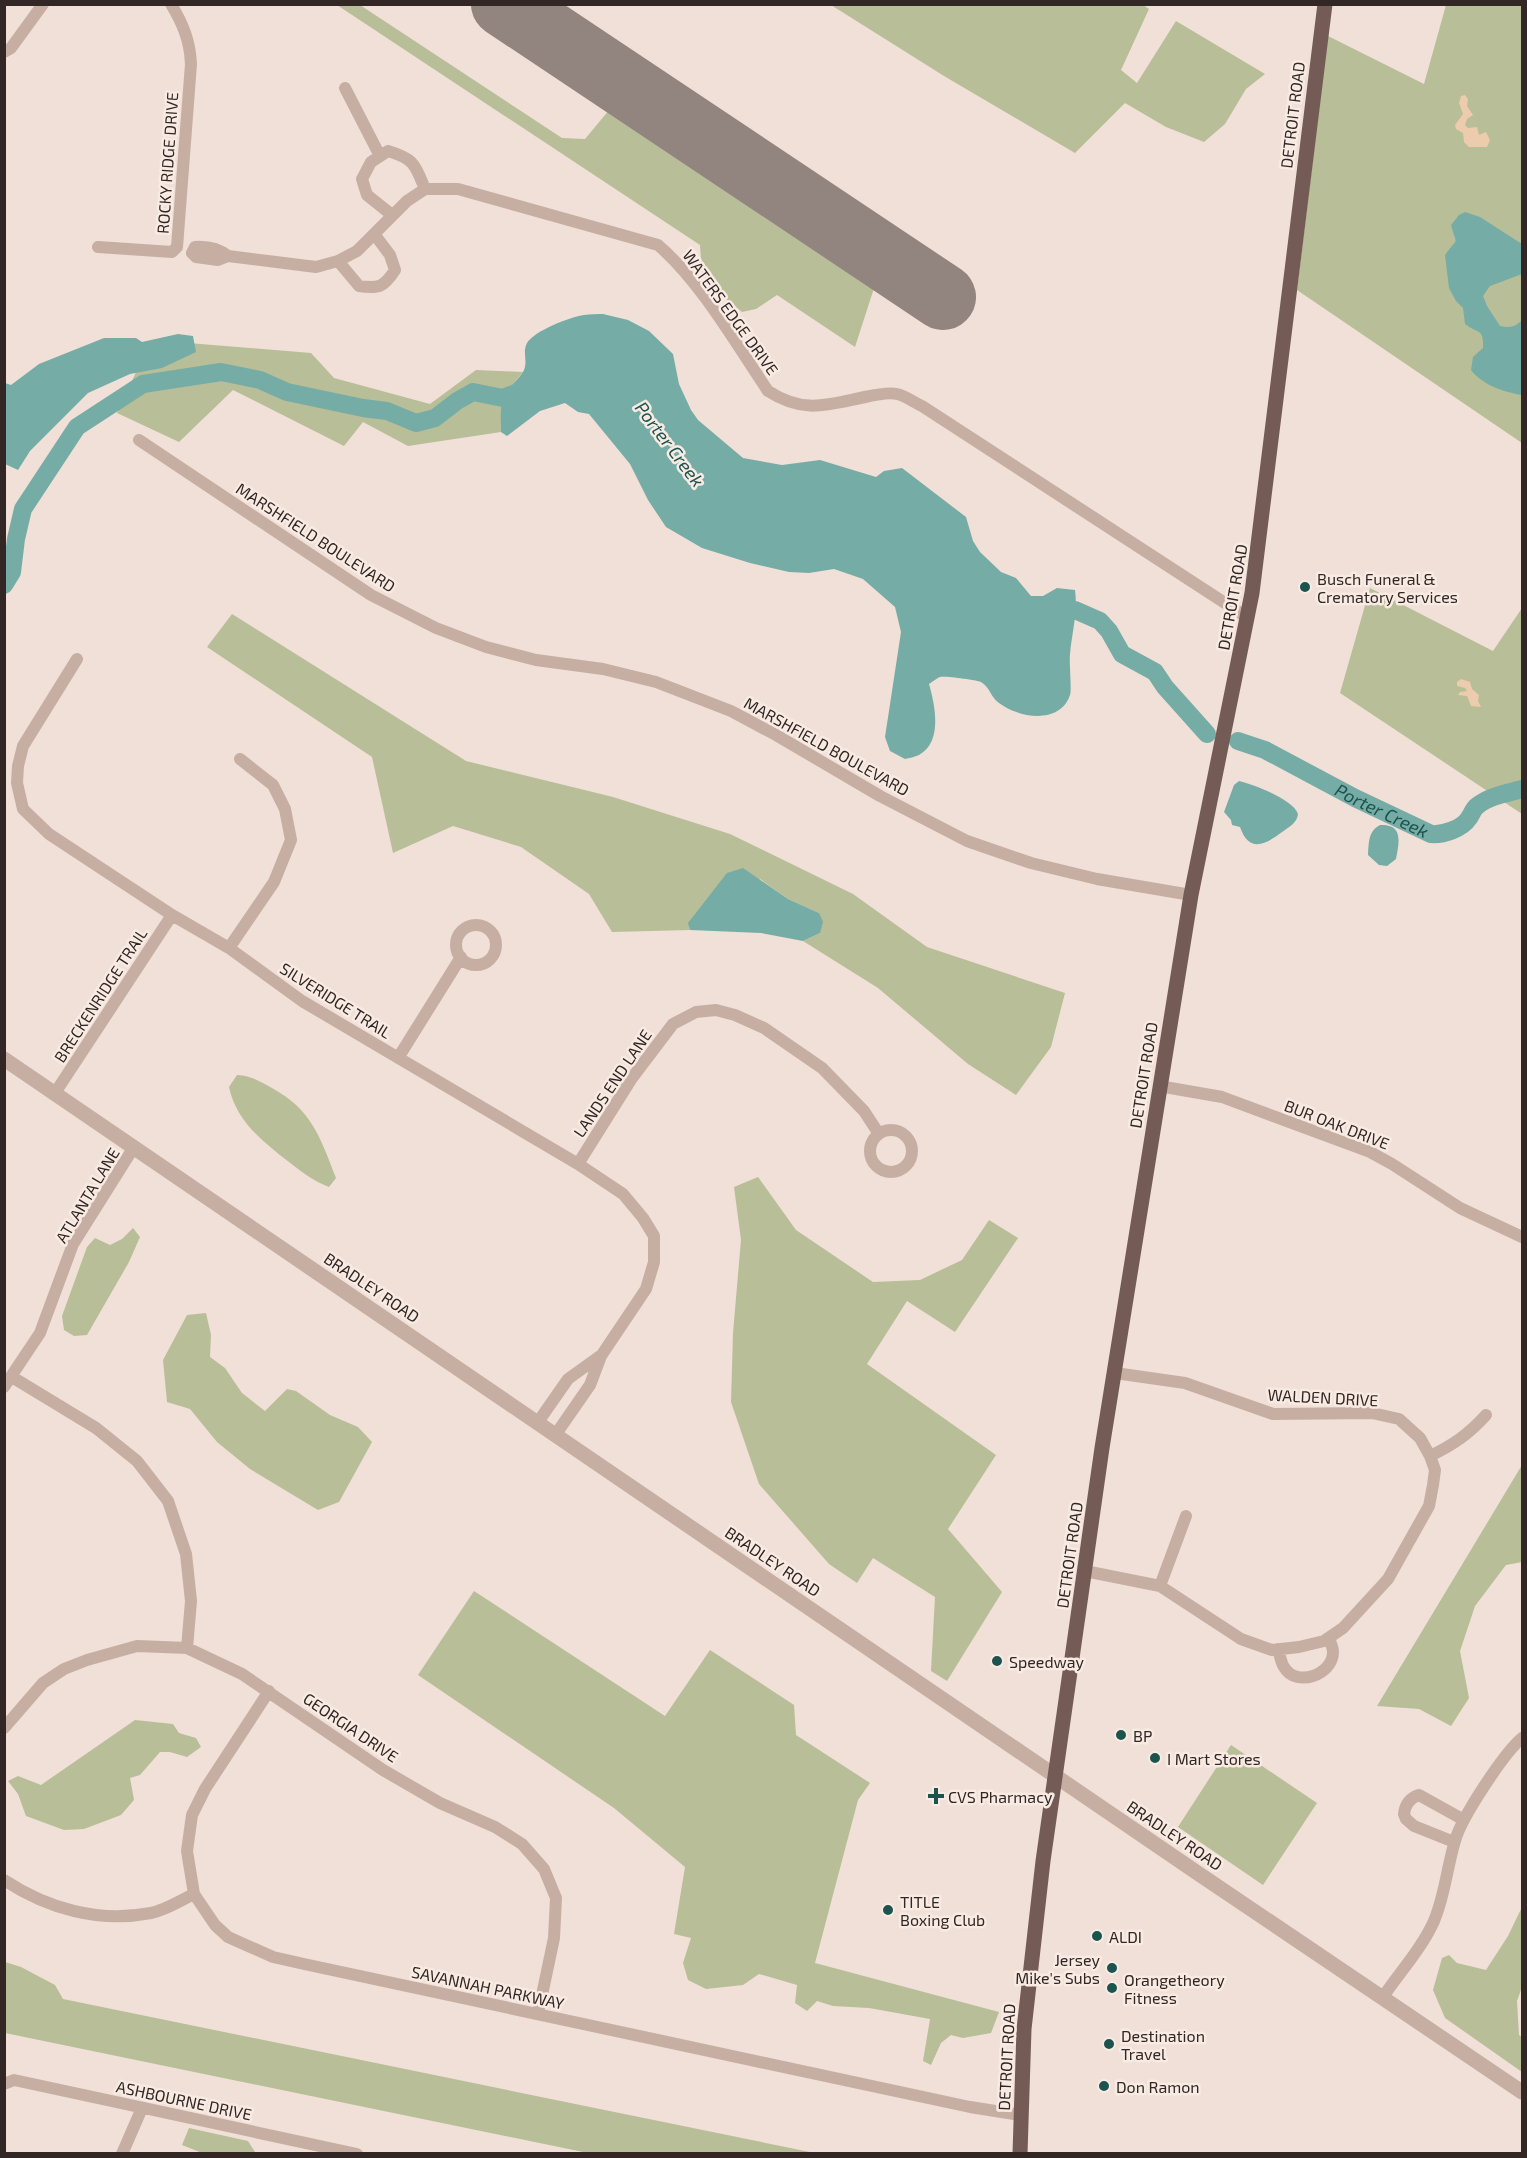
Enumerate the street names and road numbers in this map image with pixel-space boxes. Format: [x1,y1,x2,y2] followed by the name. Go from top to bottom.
[1276,61,1308,169] street label: DETROIT ROAD
[153,91,181,235] street label: ROCKY RIDGE DRIVE
[679,246,783,378] street label: WATERS EDGE DRIVE
[233,478,399,596] street label: MARSHFIELD BOULEVARD
[1213,543,1251,651] street label: DETROIT ROAD
[741,693,913,799] street label: MARSHFIELD BOULEVARD
[50,924,150,1066] street label: BRECKENRIDGE TRAIL
[277,958,395,1042] street label: SILVERIDGE TRAIL
[1125,1021,1161,1129] street label: DETROIT ROAD
[569,1026,655,1140] street label: LANDS END LANE
[1282,1095,1392,1153] street label: BUR OAK DRIVE
[51,1144,123,1246] street label: ATLANTA LANE
[321,1248,423,1326] street label: BRADLEY ROAD
[1267,1385,1379,1409] street label: WALDEN DRIVE
[1052,1501,1086,1609] street label: DETROIT ROAD
[722,1522,824,1600] street label: BRADLEY ROAD
[300,1688,402,1766] street label: GEORGIA DRIVE
[1124,1796,1226,1874] street label: BRADLEY ROAD
[410,1962,566,2012] street label: SAVANNAH PARKWAY
[994,2003,1018,2111] street label: DETROIT ROAD
[115,2076,253,2124] street label: ASHBOURNE DRIVE

